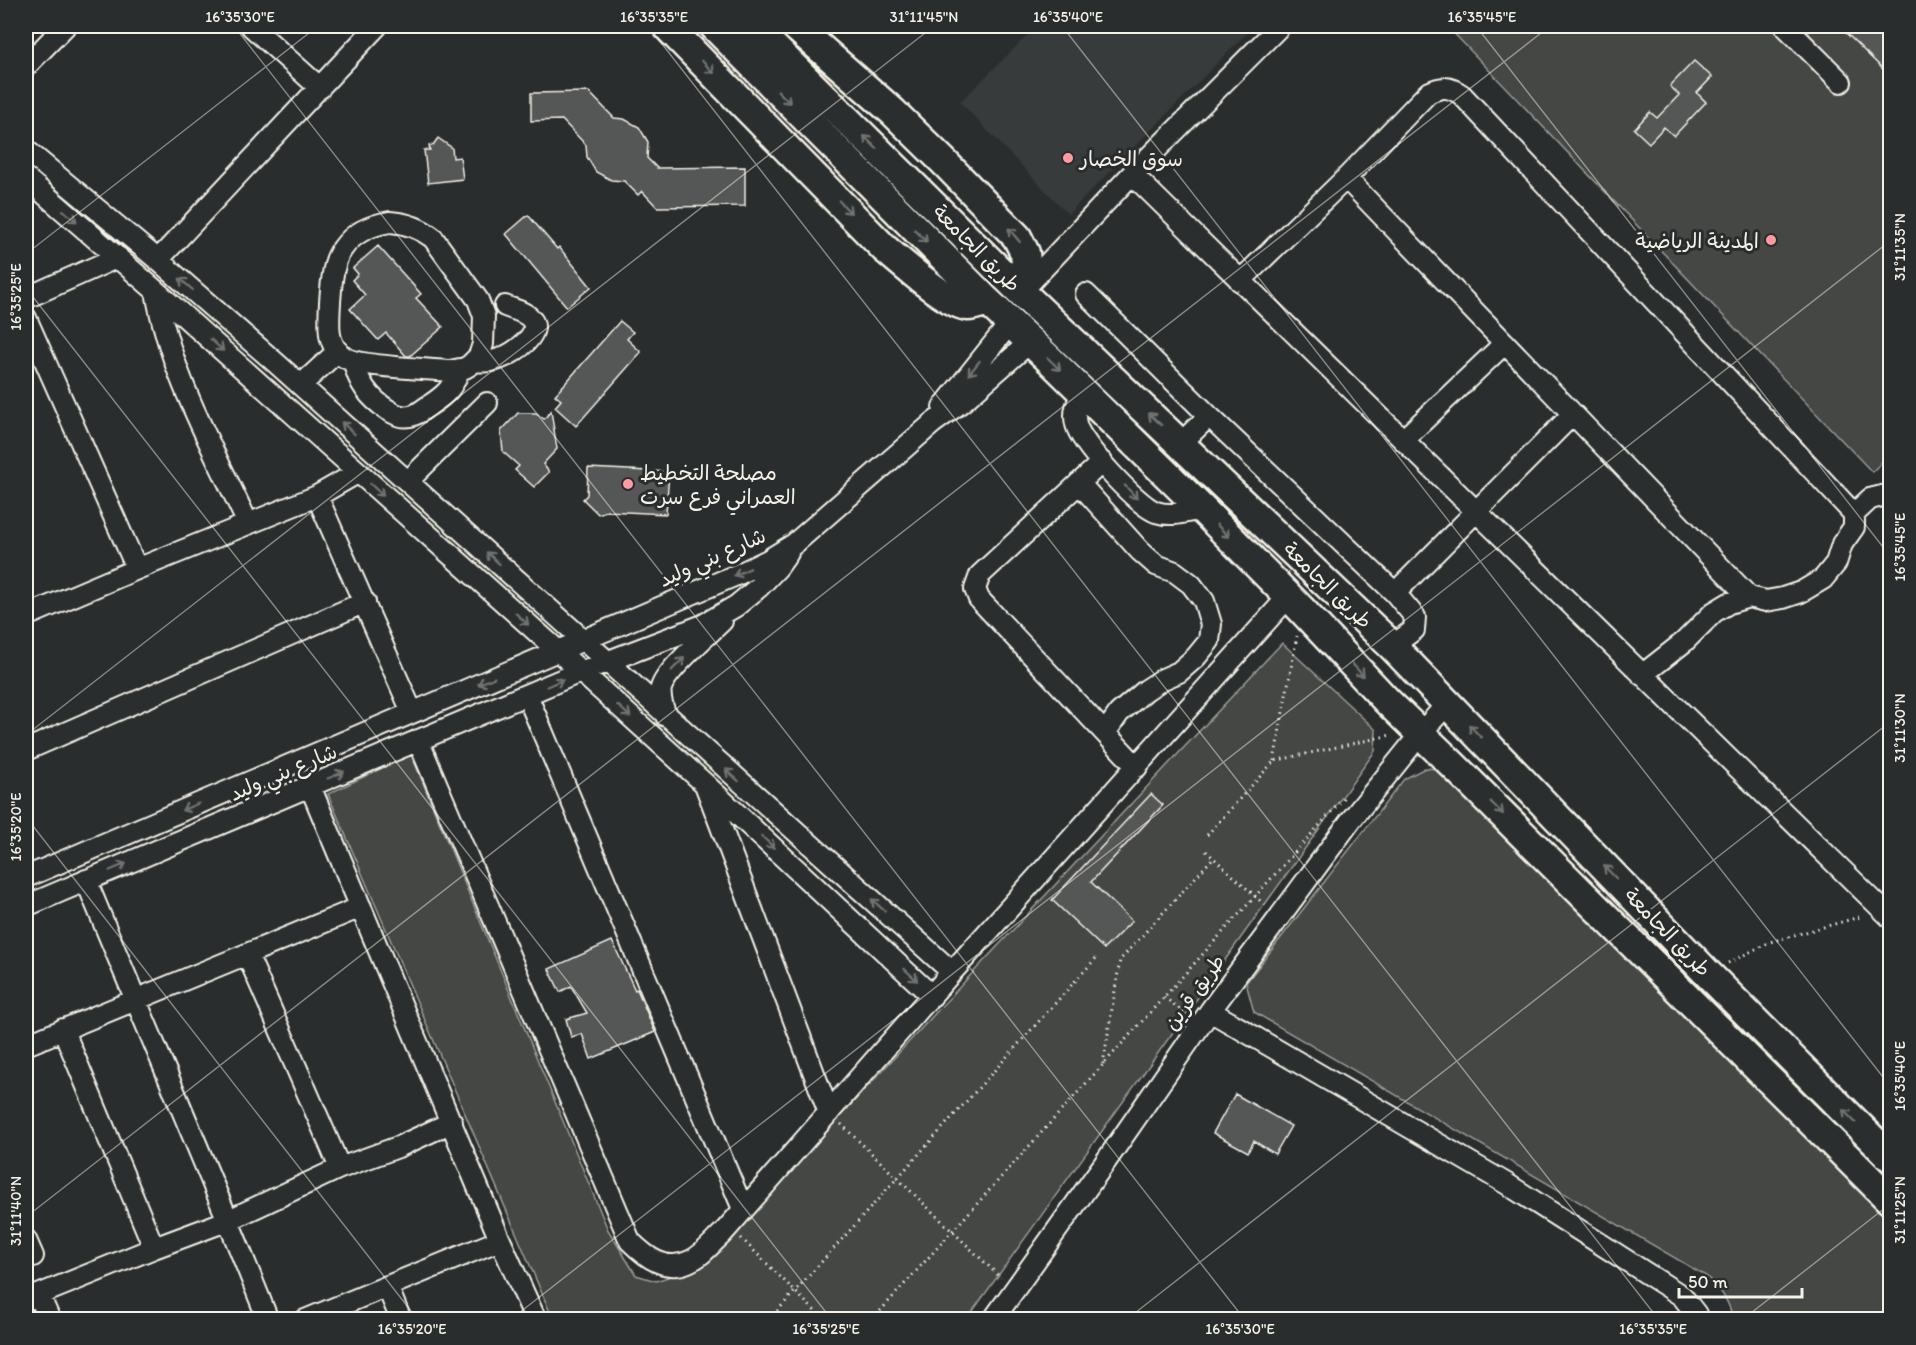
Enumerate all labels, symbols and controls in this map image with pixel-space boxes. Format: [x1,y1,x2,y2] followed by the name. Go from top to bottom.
[205,8,275,26] text: 16°35'30"E
[620,8,688,26] text: 16°35'35"E
[890,8,958,26] text: 31°11'45"N
[1033,8,1103,26] text: 16°35'40"E
[1448,8,1516,26] text: 16°35'45"E
[701,60,716,75] one-way arrow
[777,89,792,104] one-way arrow
[863,135,878,150] one-way arrow
[1078,146,1183,172] place label: سوق الخصار
[1061,151,1075,165] marker: سوق الخصار
[837,199,852,214] one-way arrow
[928,199,1026,297] street label: طريق الجامعة
[62,209,77,223] one-way arrow
[1891,213,1909,281] text: 31°11'35"N
[1007,227,1020,243] one-way arrow
[914,228,929,243] one-way arrow
[1635,228,1759,253] place label: المدينة الرياضية
[1764,233,1778,247] marker: المدينة الرياضية
[7,263,25,331] text: 16°35'25"E
[179,277,194,291] one-way arrow
[209,338,224,352] one-way arrow
[1046,357,1061,372] one-way arrow
[967,359,980,375] one-way arrow
[1147,412,1162,427] one-way arrow
[341,421,356,435] one-way arrow
[640,460,796,516] place label: مصلحة التخطيط العمراني فرع سرت
[621,477,635,491] marker: مصلحة التخطيط العمراني فرع سرت
[369,483,384,497] one-way arrow
[1124,485,1138,500] one-way arrow
[1891,513,1909,581] text: 16°35'45"E
[655,522,772,598] street label: شارع بني وليد
[1215,523,1230,538] one-way arrow
[1278,536,1378,634] street label: طريق الجامعة
[486,551,501,565] one-way arrow
[734,567,752,578] one-way arrow
[515,612,530,626] one-way arrow
[671,657,686,672] one-way arrow
[1351,663,1366,678] one-way arrow
[477,676,495,687] one-way arrow
[545,677,564,688] one-way arrow
[1891,693,1909,763] text: 31°11'30"N
[616,704,631,718] one-way arrow
[1467,724,1482,739] one-way arrow
[225,738,343,812] street label: شارع بني وليد
[725,768,740,782] one-way arrow
[327,769,345,780] one-way arrow
[7,792,25,862] text: 16°35'20"E
[1489,801,1504,815] one-way arrow
[182,802,200,813] one-way arrow
[760,835,775,849] one-way arrow
[108,861,127,872] one-way arrow
[1603,864,1617,879] one-way arrow
[1619,882,1717,982] street label: طريق الجامعة
[870,898,885,912] one-way arrow
[1158,949,1230,1035] street label: طريق قرين
[903,968,918,983] one-way arrow
[1891,1041,1909,1111] text: 16°35'40"E
[1842,1109,1857,1123] one-way arrow
[7,1176,25,1246] text: 31°11'40"N
[1891,1176,1909,1244] text: 31°11'25"N
[1679,1261,1802,1299] scale bar
[1688,1271,1728,1293] text: 50 m
[377,1320,447,1338] text: 16°35'20"E
[792,1320,860,1338] text: 16°35'25"E
[1205,1320,1275,1338] text: 16°35'30"E
[1619,1320,1687,1338] text: 16°35'35"E

